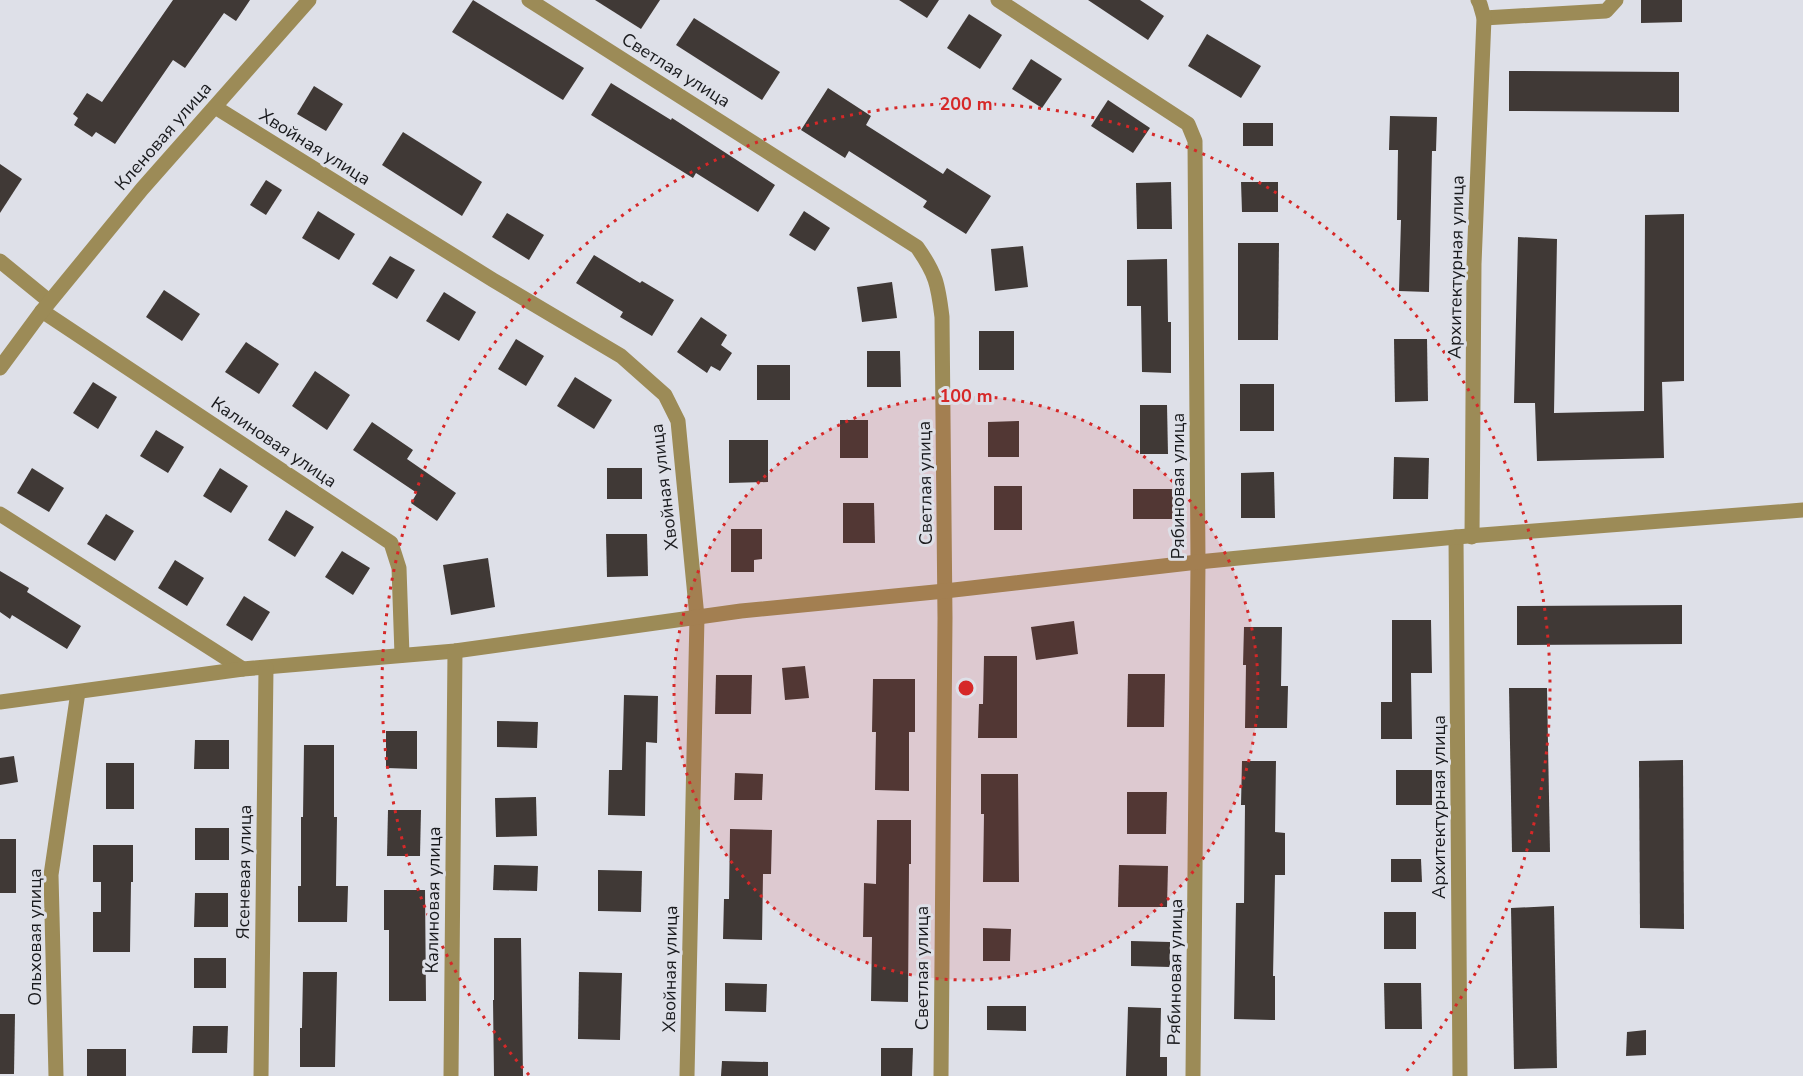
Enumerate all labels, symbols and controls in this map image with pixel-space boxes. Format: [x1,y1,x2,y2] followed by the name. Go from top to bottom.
[617,27,735,113] street label: Светлая улица
[109,77,217,195] street label: Кленовая улица
[939,92,993,116] text: 200 m
[255,103,375,191] street label: Хвойная улица
[1442,175,1470,359] street label: Архитектурная улица
[939,384,993,408] text: 100 m
[206,391,342,493] street label: Калиновая улица
[1166,413,1190,559] street label: Рябиновая улица
[912,421,938,545] street label: Светлая улица
[644,422,684,552] street label: Хвойная улица
[956,678,976,698] centre of rings
[1427,715,1451,899] street label: Архитектурная улица
[231,804,257,940] street label: Ясеневая улица
[420,826,446,974] street label: Калиновая улица
[23,868,47,1006] street label: Ольховая улица
[1162,898,1188,1046] street label: Рябиновая улица
[657,905,683,1033] street label: Хвойная улица
[910,906,934,1030] street label: Светлая улица

